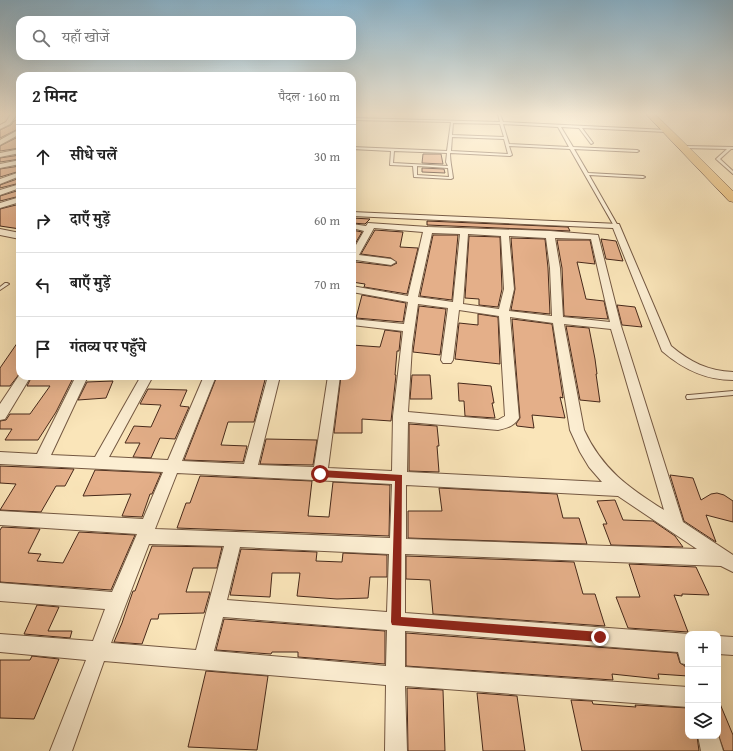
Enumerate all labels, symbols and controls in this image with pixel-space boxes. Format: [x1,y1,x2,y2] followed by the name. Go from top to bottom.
[16,16,356,60] search box
[62,26,109,47] text: यहाँ खोजें
[30,27,52,49] icon: search
[32,83,77,108] text: 2 मिनट
[279,87,340,106] text: पैदल · 160 m
[70,144,117,165] text: सीधे चलें
[32,146,54,168] icon: ahead
[314,147,340,166] text: 30 m
[70,208,110,229] text: दाएँ मुड़ें
[32,210,54,232] icon: right
[314,211,340,230] text: 60 m
[70,272,111,293] text: बाएँ मुड़ें
[32,274,54,296] icon: left
[314,275,340,294] text: 70 m
[70,336,146,357] text: गंतव्य पर पहुँचे
[32,338,54,360] icon: arrive
[311,465,329,483] route start
[591,628,609,646] route end
[685,631,721,739] map controls
[685,631,721,667] button: +
[685,667,721,703] button: −
[685,703,721,739] button: layers

